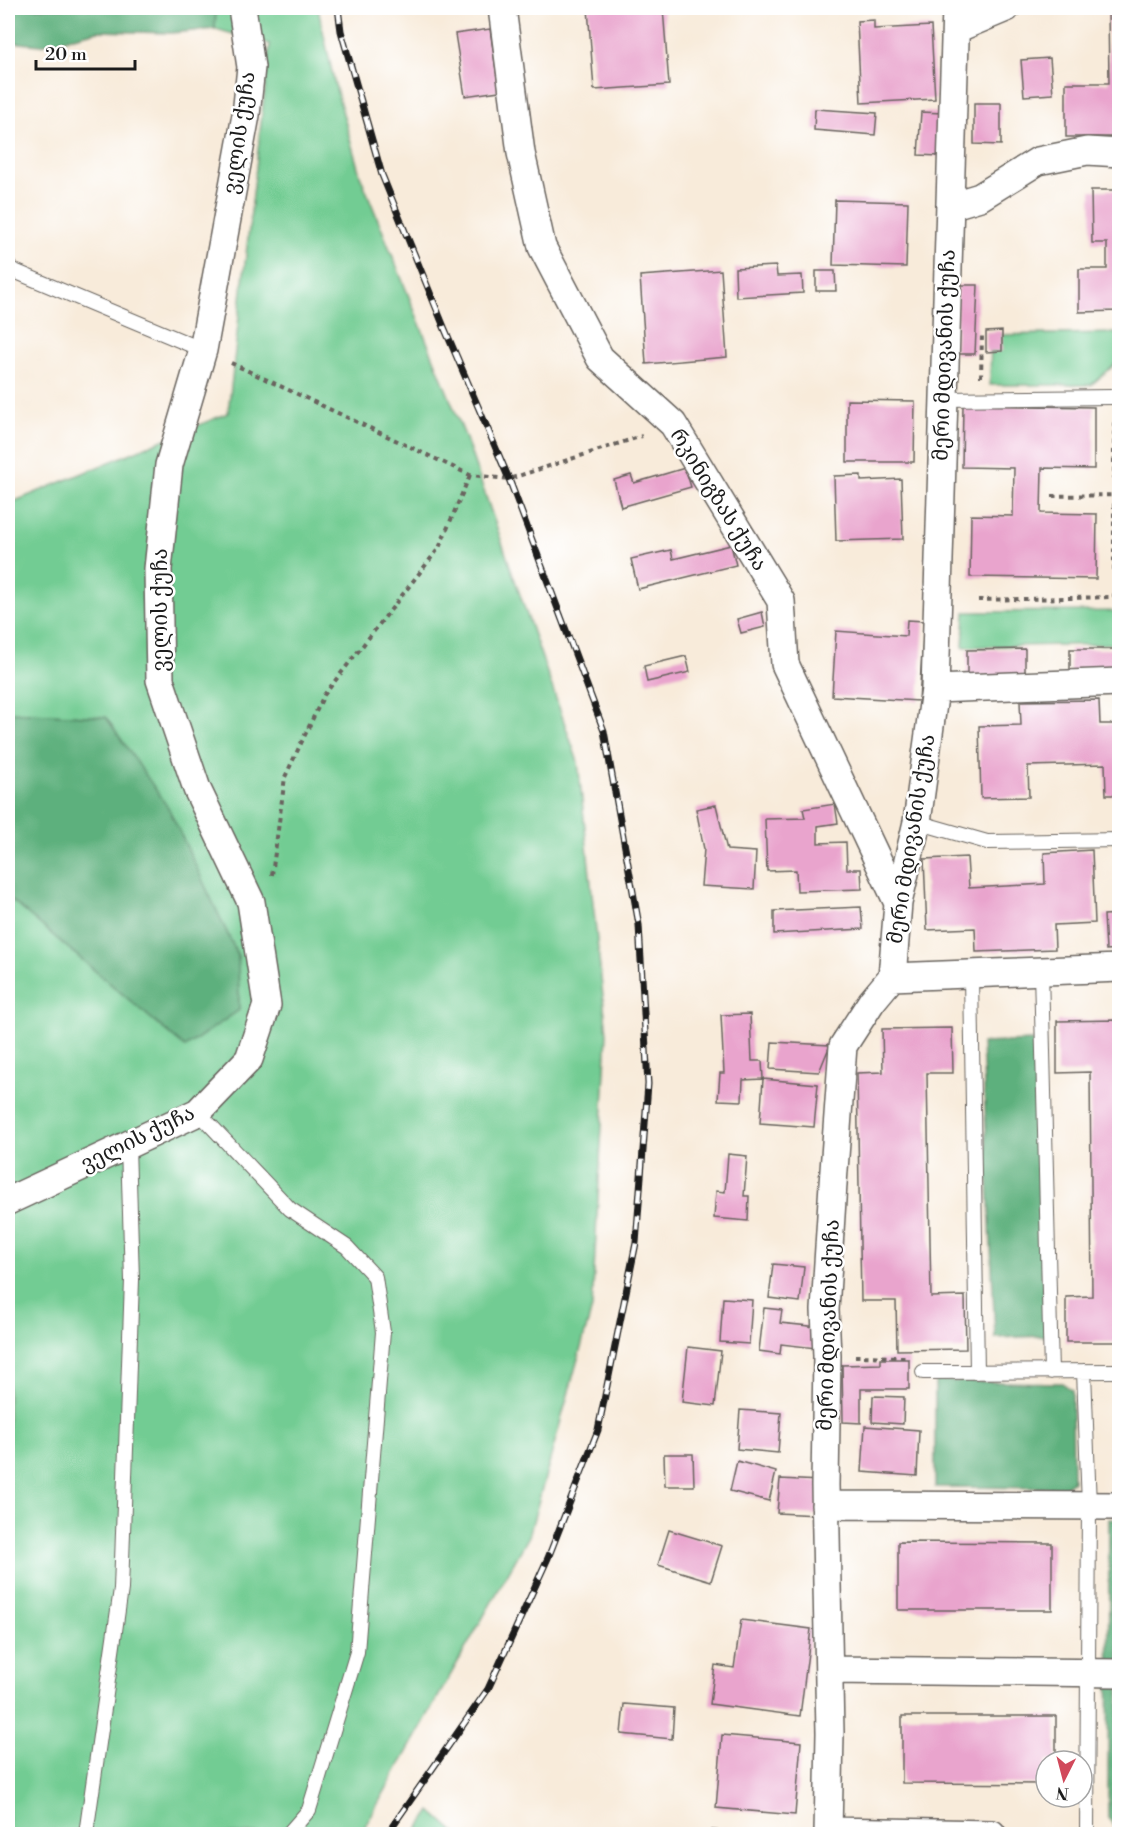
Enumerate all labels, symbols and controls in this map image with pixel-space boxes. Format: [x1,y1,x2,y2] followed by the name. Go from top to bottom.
[36,33,135,71] scale bar
[45,43,87,66] text: 20 m
[219,70,261,196] street label: ველის ქუჩა
[928,249,962,461] street label: მერი მდივანის ქუჩა
[664,424,772,576] street label: რკინიგზას ქუჩა
[148,548,174,672] street label: ველის ქუჩა
[883,732,941,946] street label: მერი მდივანის ქუჩა
[77,1100,199,1178] street label: ველის ქუჩა
[812,1219,846,1431] street label: მერი მდივანის ქუჩა
[1034,1749,1094,1809] north arrow
[1055,1782,1070,1804] text: N

